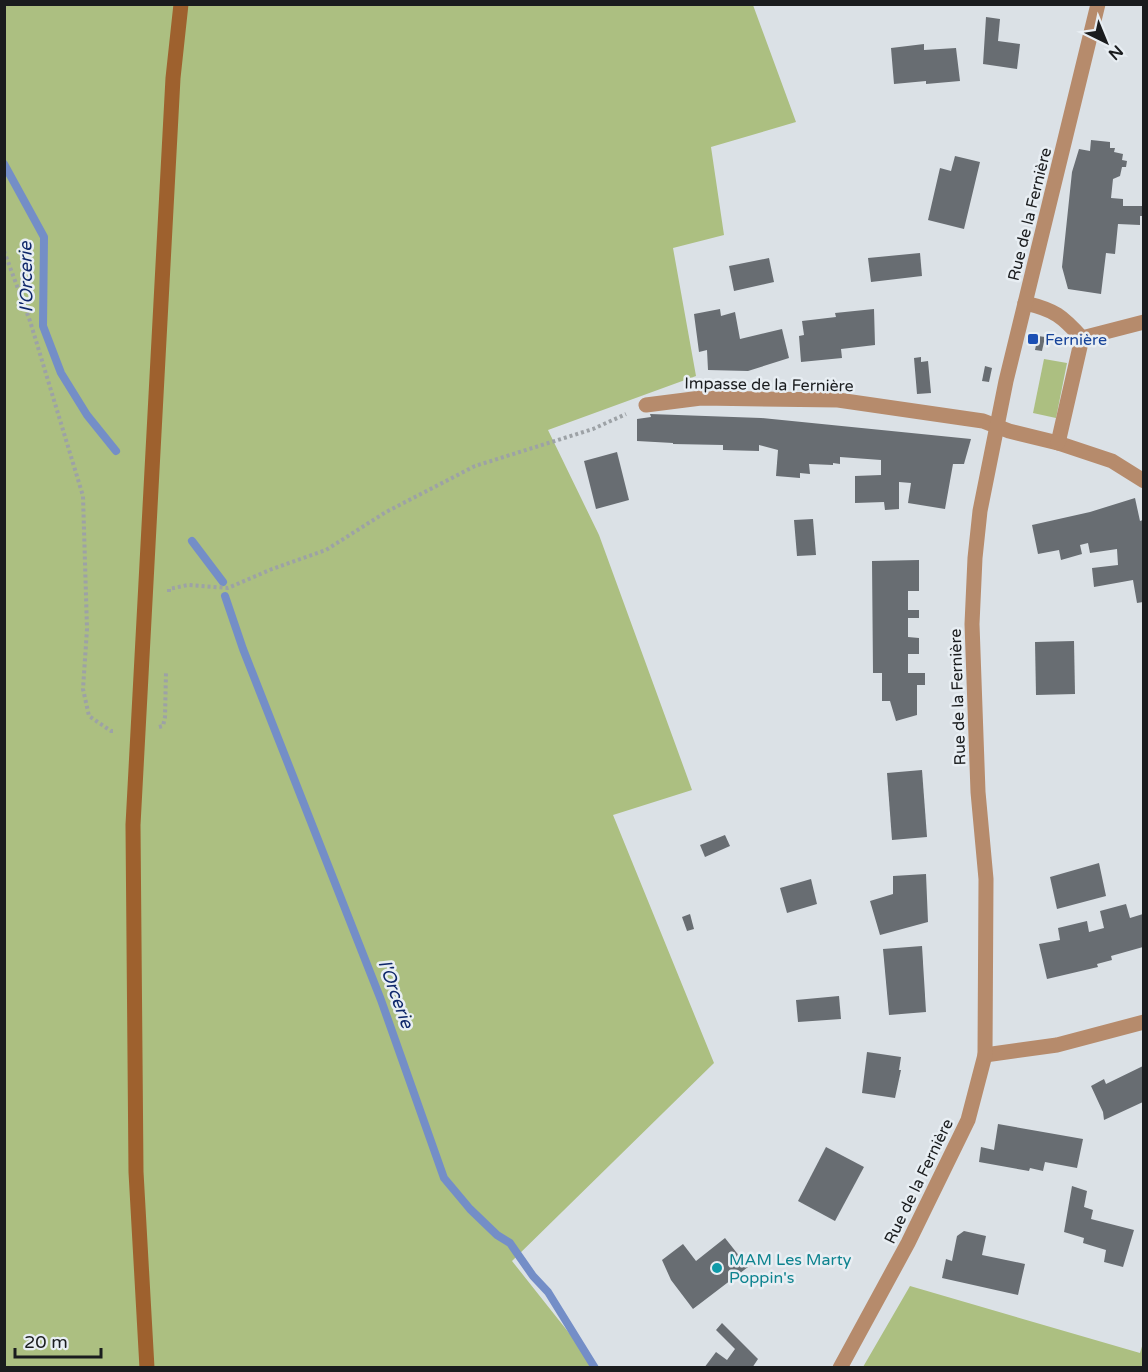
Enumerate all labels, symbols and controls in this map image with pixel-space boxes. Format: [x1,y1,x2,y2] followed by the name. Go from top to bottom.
[1076,12,1136,72] north arrow
[1104,41,1127,64] text: N
[1004,145,1056,283] street label: Rue de la Fernière
[14,241,38,313] water label: l'Orcerie
[1045,330,1107,350] place label: Fernière
[1026,332,1040,346] marker: Fernière
[684,374,854,396] street label: Impasse de la Fernière
[946,628,970,766] street label: Rue de la Fernière
[374,957,419,1032] water label: l'Orcerie
[880,1116,958,1247] street label: Rue de la Fernière
[729,1250,852,1288] place label: MAM Les Marty Poppin's
[710,1261,724,1275] marker: MAM Les Marty Poppin's
[15,1321,100,1359] scale bar
[24,1331,68,1353] text: 20 m

